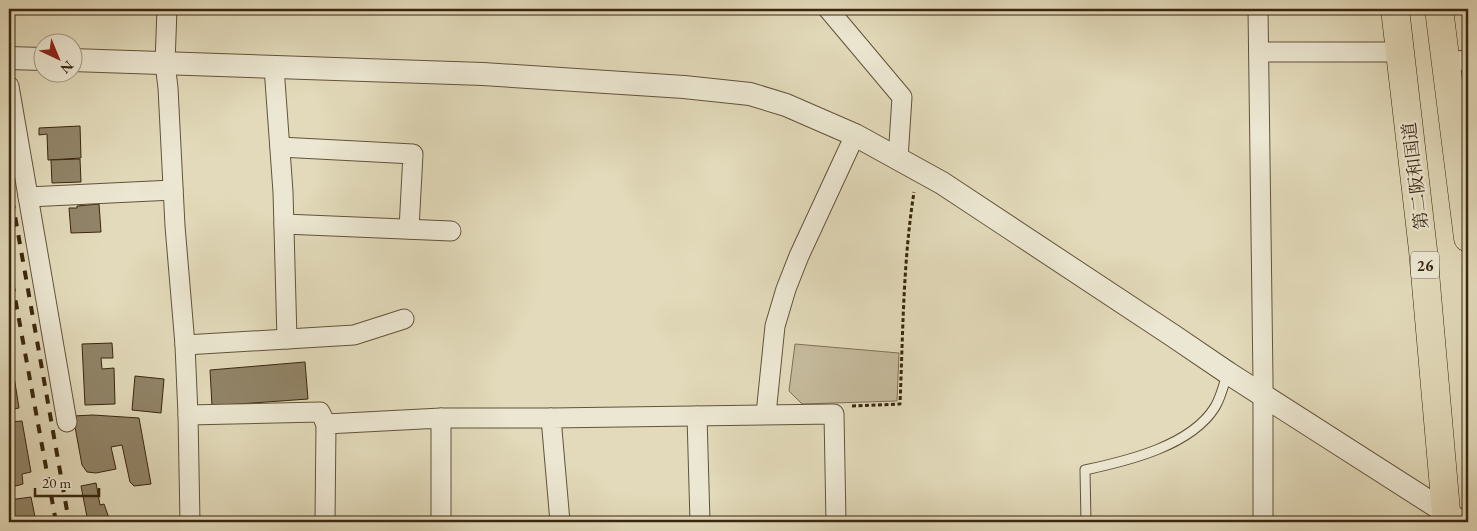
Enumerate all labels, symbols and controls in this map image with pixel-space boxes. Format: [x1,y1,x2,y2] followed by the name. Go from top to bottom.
[32,32,82,82] north arrow
[56,57,77,78] text: N
[1397,121,1433,231] street label: 第二阪和国道
[1411,252,1439,278] road number: 26
[35,466,99,498] scale bar
[42,473,71,492] text: 20 m

